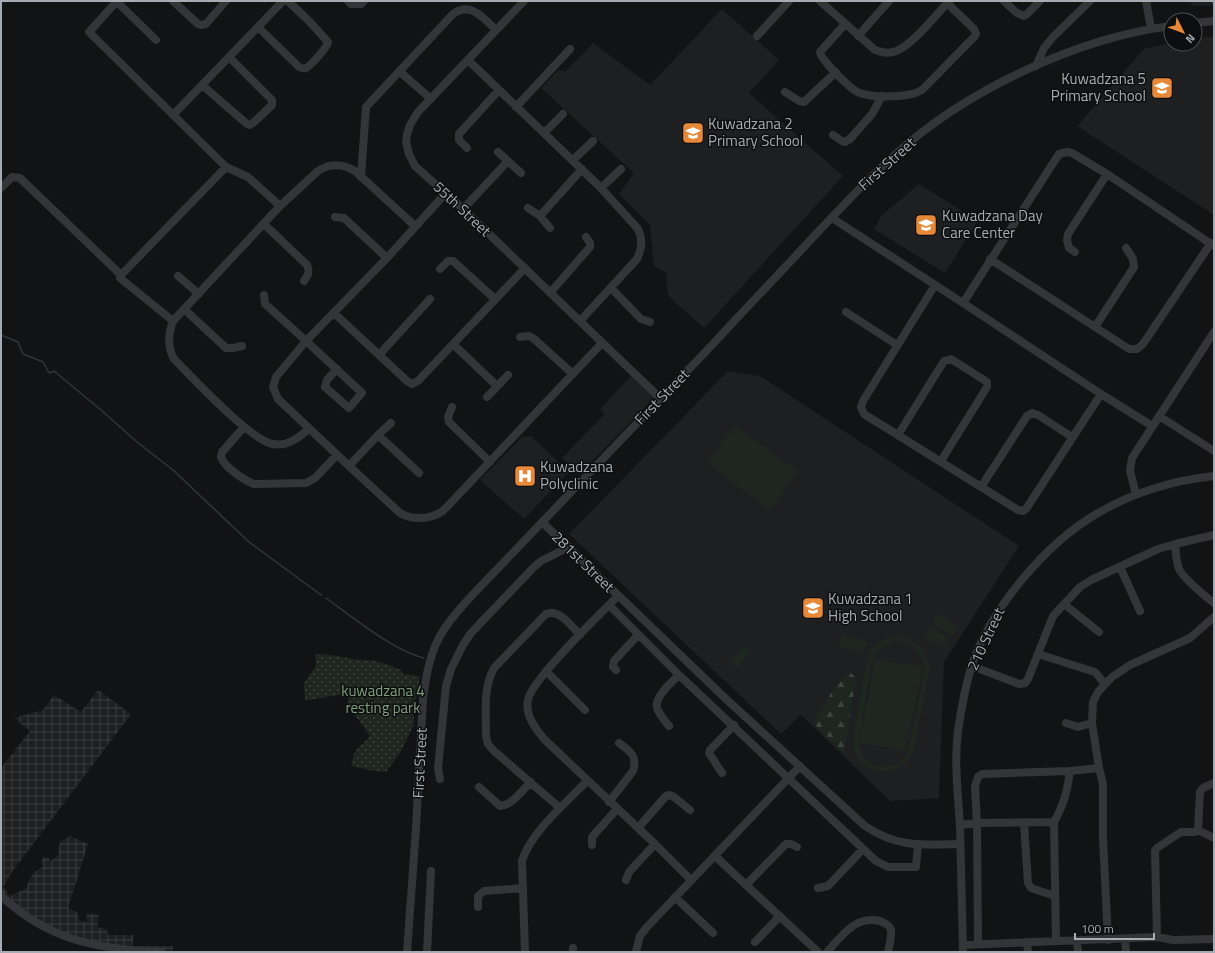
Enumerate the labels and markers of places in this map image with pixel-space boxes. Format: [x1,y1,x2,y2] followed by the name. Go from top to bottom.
[1051,67,1146,107] place label: Kuwadzana 5 Primary School
[1149,75,1175,101] school or university icon: Kuwadzana 5 Primary School
[708,112,803,152] place label: Kuwadzana 2 Primary School
[680,120,706,146] school or university icon: Kuwadzana 2 Primary School
[942,204,1043,244] place label: Kuwadzana Day Care Center
[913,212,939,238] school or university icon: Kuwadzana Day Care Center
[540,455,614,495] place label: Kuwadzana Polyclinic
[512,463,538,489] hospital icon: Kuwadzana Polyclinic
[828,587,913,627] place label: Kuwadzana 1 High School
[800,595,826,621] school or university icon: Kuwadzana 1 High School

